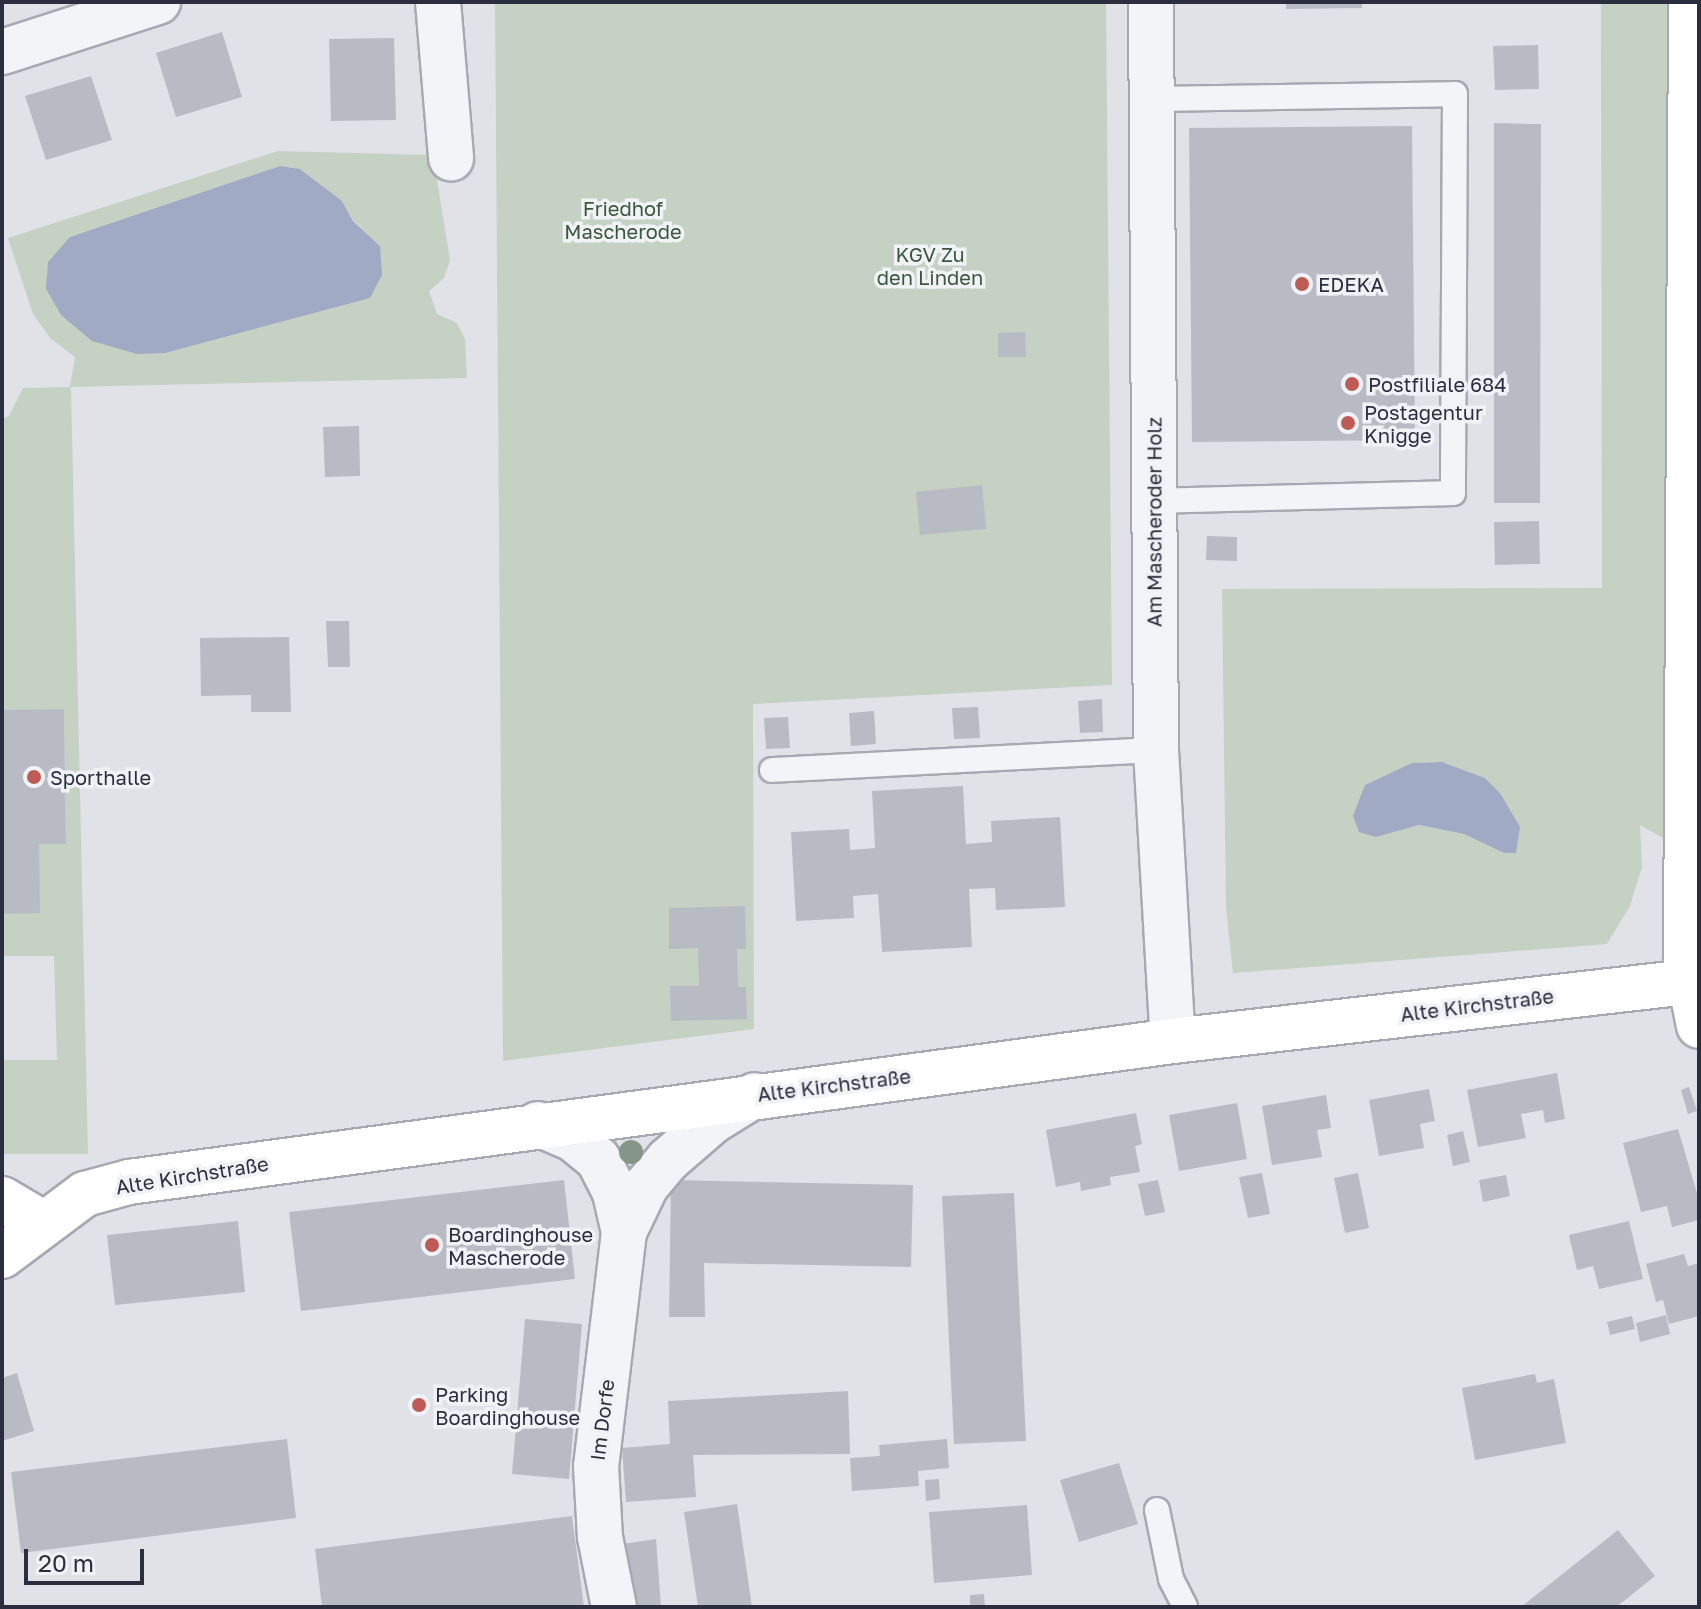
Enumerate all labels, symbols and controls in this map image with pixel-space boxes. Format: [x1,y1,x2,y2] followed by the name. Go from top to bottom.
[564,197,682,244] park label: Friedhof Mascherode
[877,243,983,290] park label: KGV Zu den Linden
[1318,272,1384,296] place label: EDEKA
[1293,275,1311,293] marker: EDEKA
[1368,372,1507,396] place label: Postfiliale 684
[1343,375,1361,393] marker: Postfiliale 684
[1364,400,1483,447] place label: Postagentur Knigge
[1339,414,1357,432] marker: Postagentur Knigge
[1142,417,1166,627] street label: Am Mascheroder Holz
[50,765,151,789] place label: Sporthalle
[25,768,43,786] marker: Sporthalle
[1399,984,1555,1026] street label: Alte Kirchstraße
[756,1064,912,1106] street label: Alte Kirchstraße
[114,1151,270,1199] street label: Alte Kirchstraße
[448,1222,593,1269] place label: Boardinghouse Mascherode
[423,1236,441,1254] marker: Boardinghouse Mascherode
[585,1378,619,1462] street label: Im Dorfe
[435,1382,580,1429] place label: Parking Boardinghouse
[410,1396,428,1414] marker: Parking Boardinghouse
[28,1533,148,1583] scale bar
[38,1548,94,1577] text: 20 m

